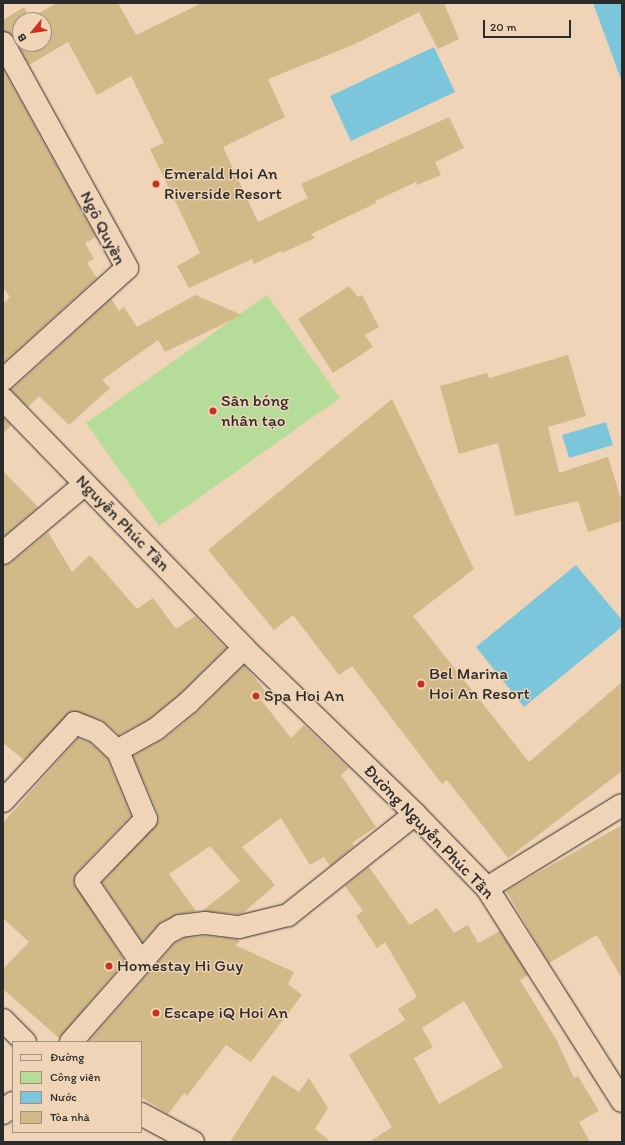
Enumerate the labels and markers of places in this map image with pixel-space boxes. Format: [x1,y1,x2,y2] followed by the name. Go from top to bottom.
[164,164,281,204] place label: Emerald Hoi An Riverside Resort
[151,179,161,189] marker: Emerald Hoi An Riverside Resort
[221,391,288,431] place label: Sân bóng nhân tạo
[208,406,218,416] marker: Sân bóng nhân tạo
[429,664,529,704] place label: Bel Marina Hoi An Resort
[416,679,426,689] marker: Bel Marina Hoi An Resort
[264,686,344,706] place label: Spa Hoi An
[251,691,261,701] marker: Spa Hoi An
[117,956,243,976] place label: Homestay Hi Guy
[104,961,114,971] marker: Homestay Hi Guy
[164,1003,288,1023] place label: Escape iQ Hoi An
[151,1008,161,1018] marker: Escape iQ Hoi An

